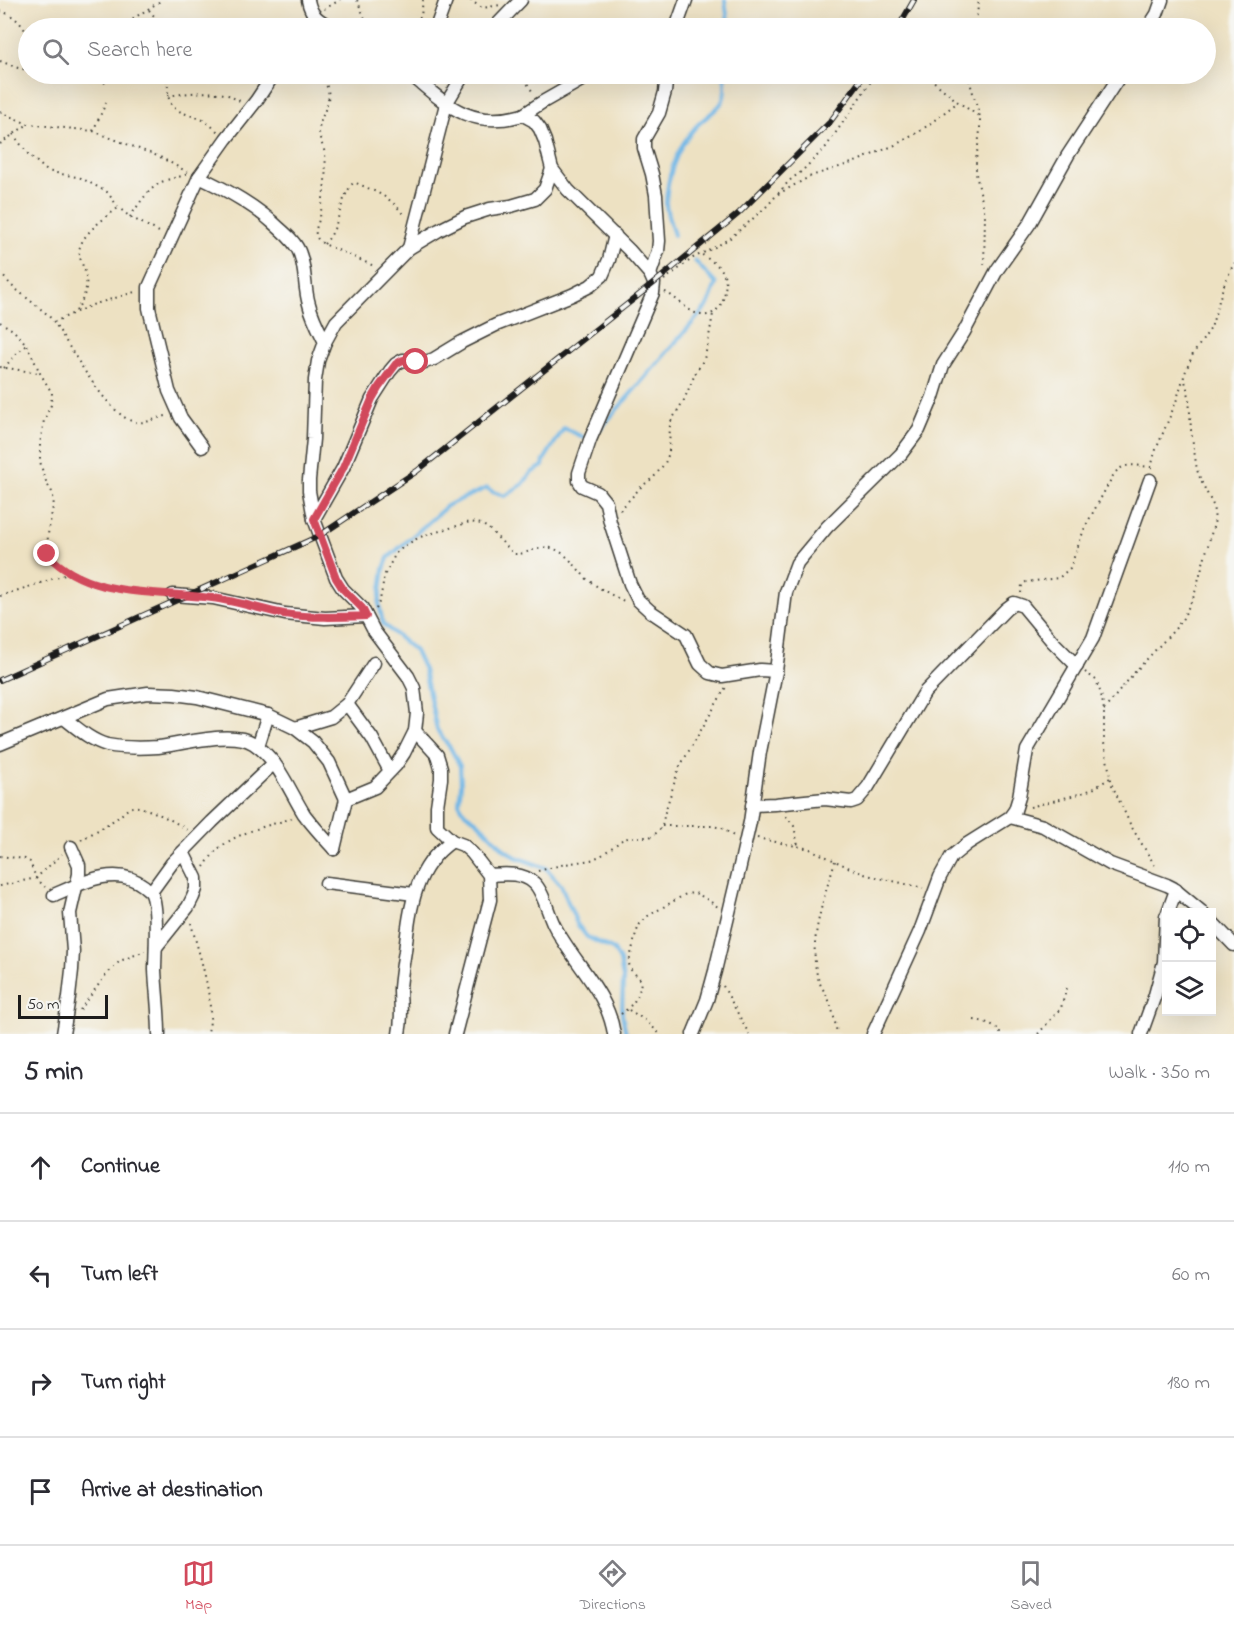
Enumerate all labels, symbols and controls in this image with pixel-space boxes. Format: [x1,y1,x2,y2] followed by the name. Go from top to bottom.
[18,18,1216,84] search box
[39,35,72,68] icon: search
[87,35,192,67] text: Search here
[402,348,428,374] route start
[33,540,59,566] route end
[1162,908,1216,1016] map controls
[1162,908,1216,962] button: locate
[1162,962,1216,1016] button: layers
[18,992,108,1019] scale bar
[27,993,59,1017] text: 50 m
[24,1054,83,1092] text: 5 min
[1108,1059,1210,1088] text: Walk · 350 m
[24,1151,57,1184] icon: ahead
[81,1151,160,1183] text: Continue
[1168,1153,1210,1182] text: 110 m
[24,1259,57,1292] icon: left
[81,1259,158,1291] text: Turn left
[1172,1261,1210,1290] text: 60 m
[24,1367,57,1400] icon: right
[81,1367,166,1399] text: Turn right
[1167,1369,1210,1398] text: 180 m
[24,1475,57,1508] icon: arrive
[81,1475,263,1507] text: Arrive at destination
[182,1557,215,1617] tab: Map
[579,1557,646,1617] tab: Directions
[1010,1557,1052,1617] tab: Saved

